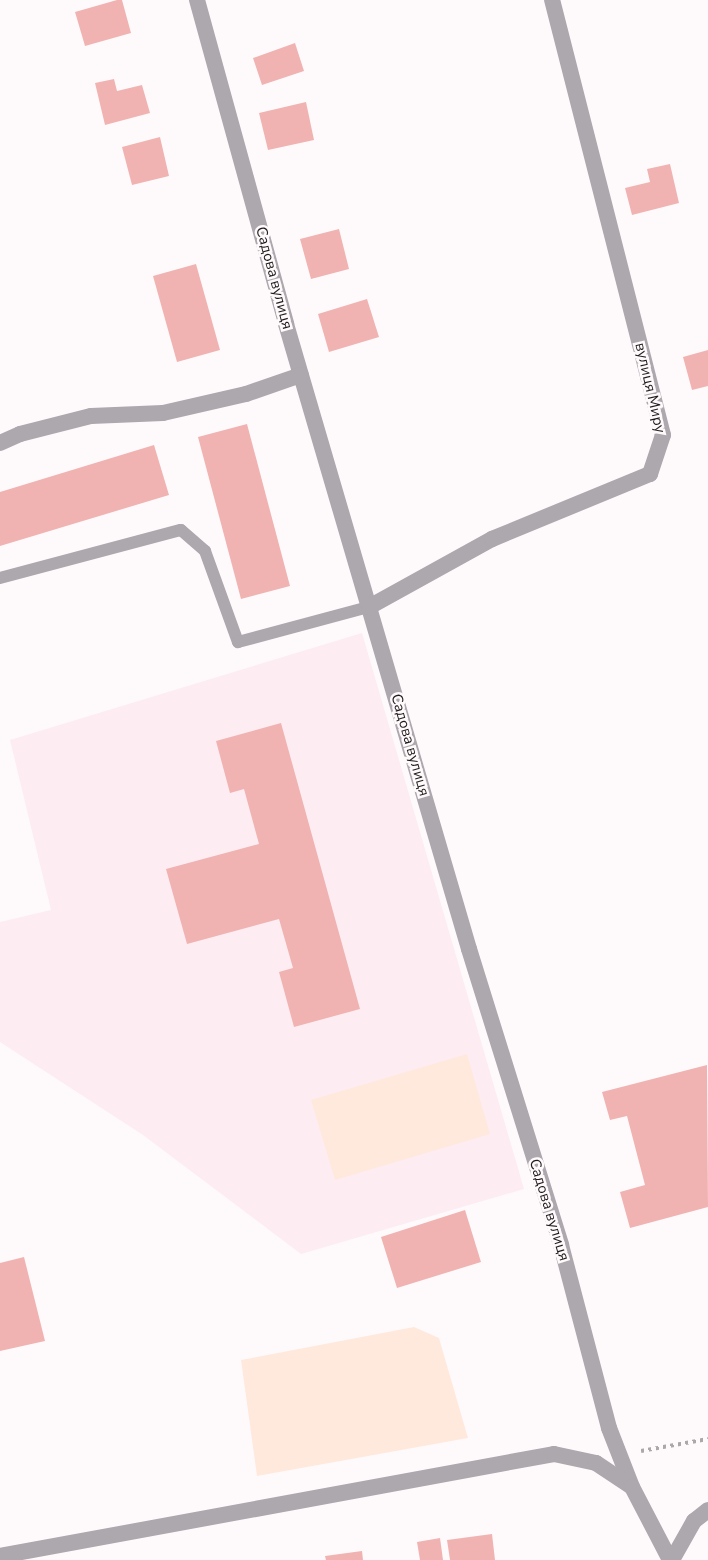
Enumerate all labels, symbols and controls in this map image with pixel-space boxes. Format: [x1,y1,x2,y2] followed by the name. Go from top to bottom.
[252,225,296,331] street label: Садова вулиця
[631,341,669,435] street label: вулиця Миру
[387,692,433,798] street label: Садова вулиця
[525,1157,573,1263] street label: Садова вулиця

